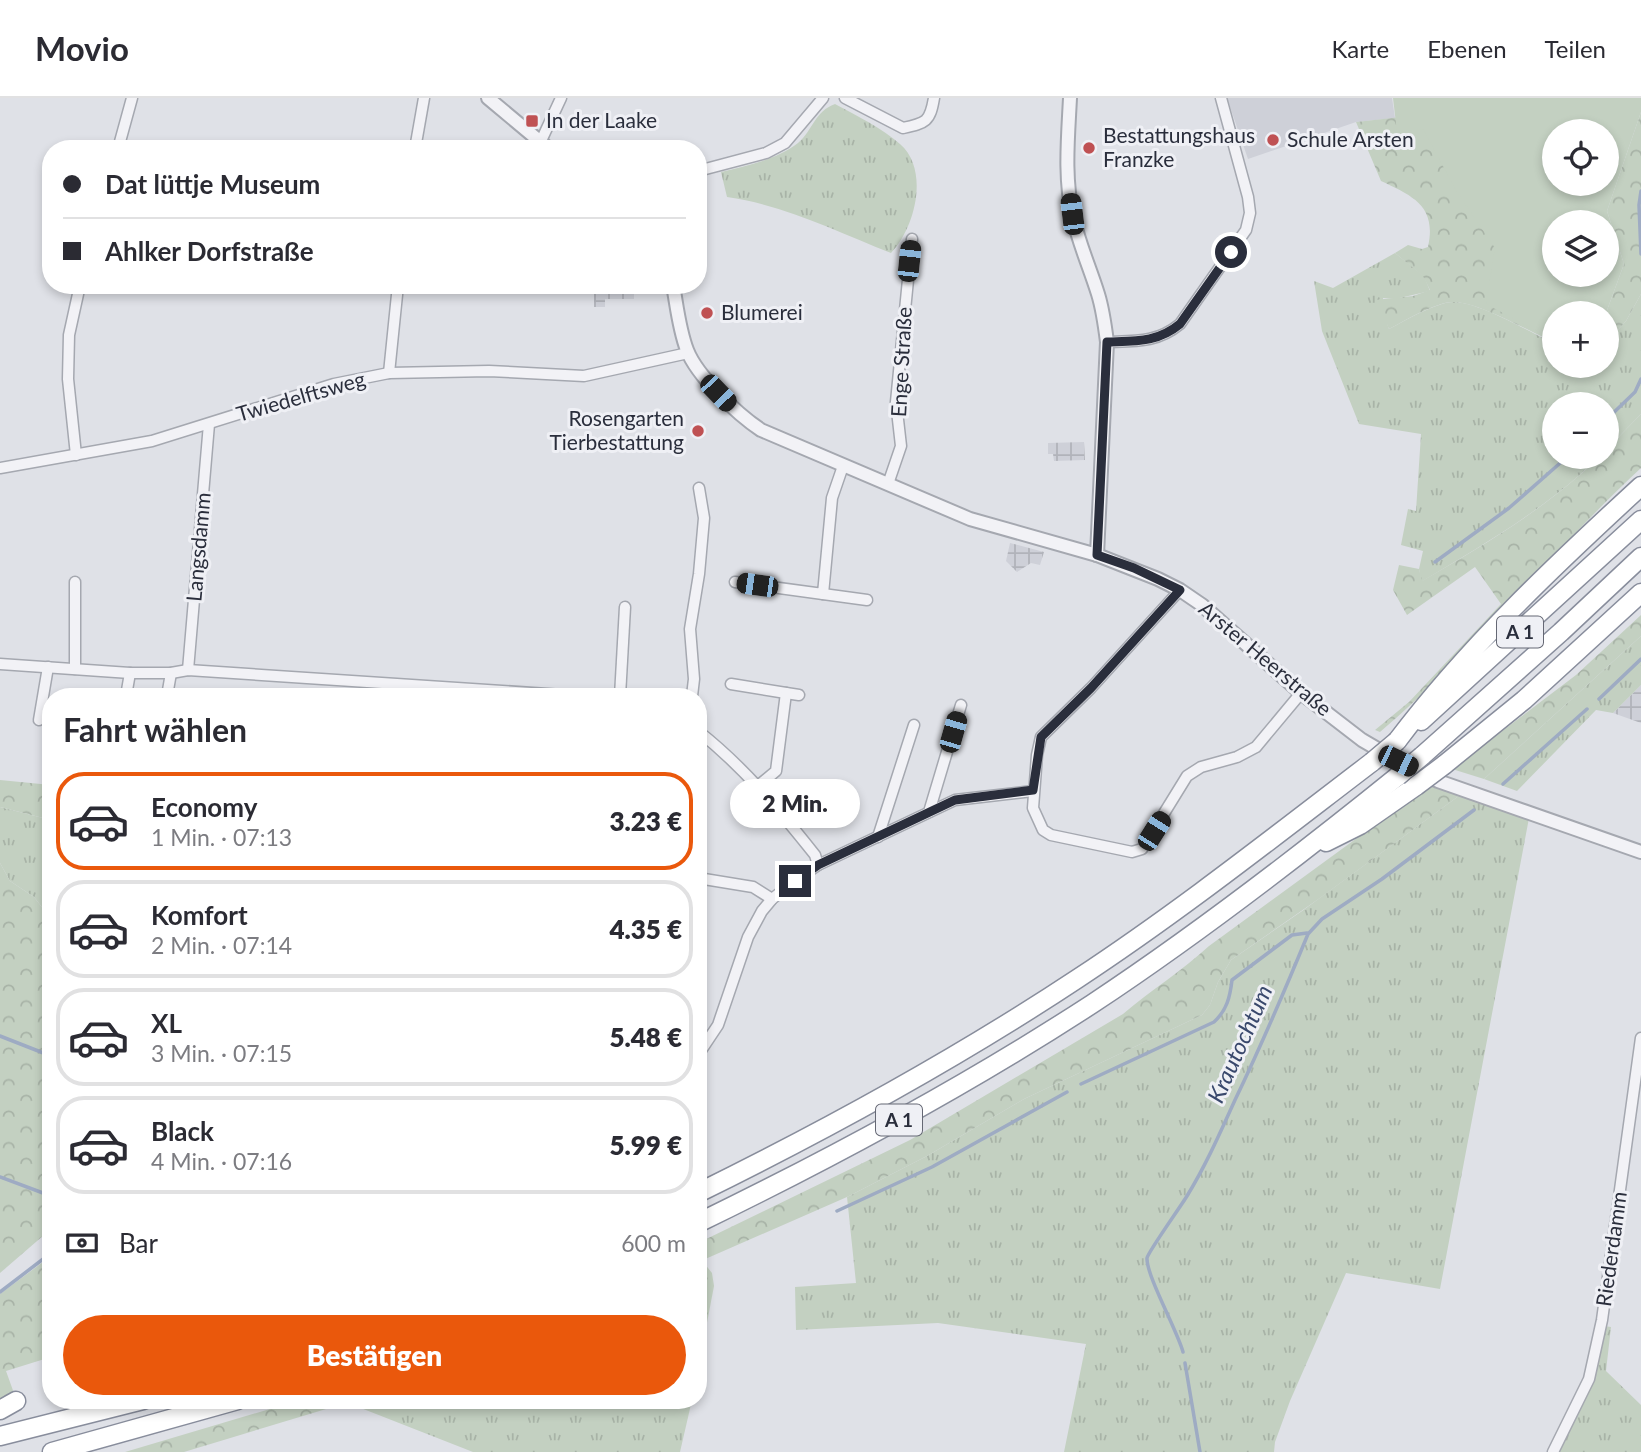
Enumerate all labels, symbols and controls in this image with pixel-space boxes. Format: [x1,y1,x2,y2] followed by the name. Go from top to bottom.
[35,28,129,68] text: Movio
[1332,34,1389,63] text: Karte
[1427,34,1507,63] text: Ebenen
[1545,34,1606,63] text: Teilen
[546,107,657,132] place label: In der Laake
[524,113,540,129] marker: In der Laake
[1542,119,1619,469] map controls
[1542,119,1619,196] button: locate
[1103,122,1255,171] place label: Bestattungshaus Franzke
[1287,126,1414,151] place label: Schule Arsten
[1265,132,1281,148] marker: Schule Arsten
[1081,140,1097,156] marker: Bestattungshaus Franzke
[105,168,320,200] text: Dat lüttje Museum
[1060,192,1085,236] car
[1542,210,1619,287] button: layers
[105,235,314,267] text: Ahlker Dorfstraße
[1215,236,1247,268] route start
[897,239,922,283] car
[721,299,803,324] place label: Blumerei
[1542,301,1619,378] button: +
[699,305,715,321] marker: Blumerei
[885,306,916,418] street label: Enge Straße
[233,365,368,426] street label: Twiedelftsweg
[696,371,741,415] car
[1542,392,1619,469] button: −
[549,405,684,454] place label: Rosengarten Tierbestattung
[690,423,706,439] marker: Rosengarten Tierbestattung
[180,491,215,603] street label: Langsdamm
[735,572,780,598] car
[1195,595,1337,721] street label: Arster Heerstraße
[1497,617,1543,648] road number: A 1
[938,709,969,755] car
[63,710,247,749] text: Fahrt wählen
[1375,742,1422,780] car
[730,780,860,828] callout: 2 Min.
[762,789,828,817] text: 2 Min.
[67,790,130,853] icon: car
[151,791,257,823] text: Economy
[609,805,682,837] text: 3.23 €
[1134,808,1175,854] car
[151,823,292,851] text: 1 Min. · 07:13
[779,865,811,897] route end
[67,898,130,961] icon: car
[151,899,248,931] text: Komfort
[609,913,682,945] text: 4.35 €
[151,931,292,959] text: 2 Min. · 07:14
[1201,980,1278,1107] water label: Krautochtum
[67,1006,130,1069] icon: car
[151,1007,182,1039] text: XL
[609,1021,682,1053] text: 5.48 €
[151,1039,292,1067] text: 3 Min. · 07:15
[876,1104,922,1136] road number: A 1
[67,1114,130,1177] icon: car
[151,1115,214,1147] text: Black
[609,1129,682,1161] text: 5.99 €
[151,1147,292,1175] text: 4 Min. · 07:16
[1590,1190,1631,1308] street label: Riederdamm
[63,1224,101,1262] icon: cash
[119,1227,158,1259] text: Bar
[621,1229,686,1257] text: 600 m
[63,1315,686,1395] button: Bestätigen

